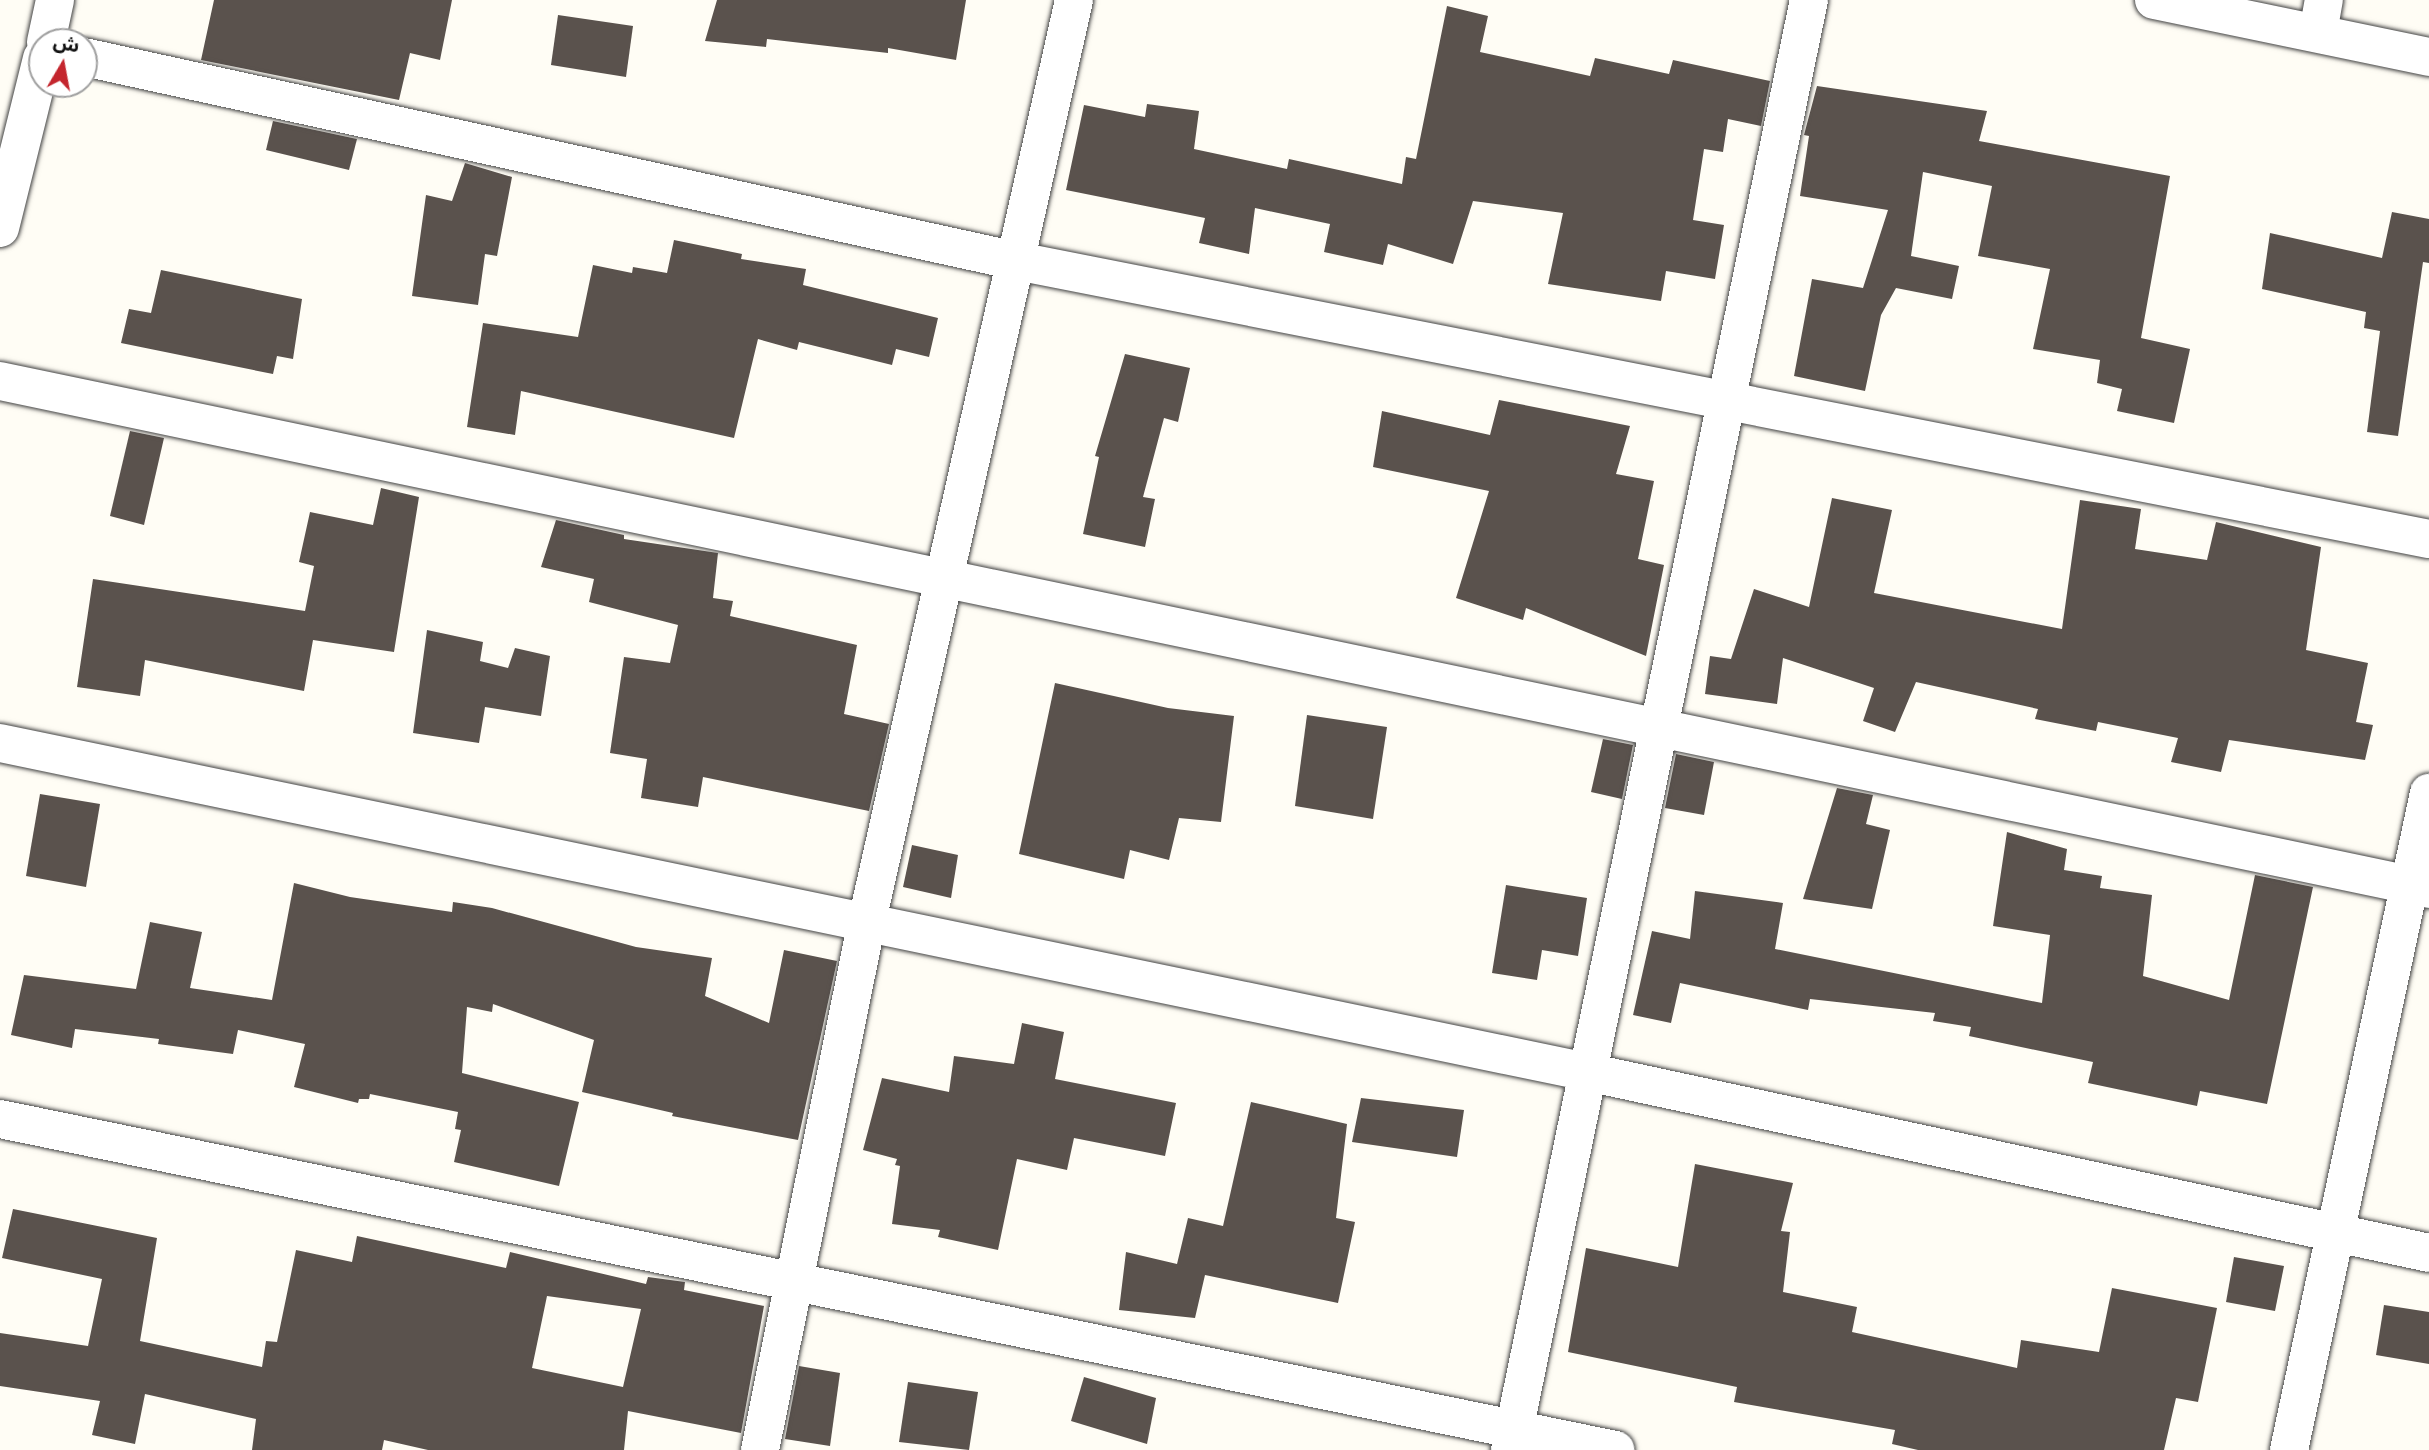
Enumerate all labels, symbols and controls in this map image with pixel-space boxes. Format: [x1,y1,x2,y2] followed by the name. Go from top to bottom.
[28,28,98,98] north arrow
[52,31,81,56] text: ش

